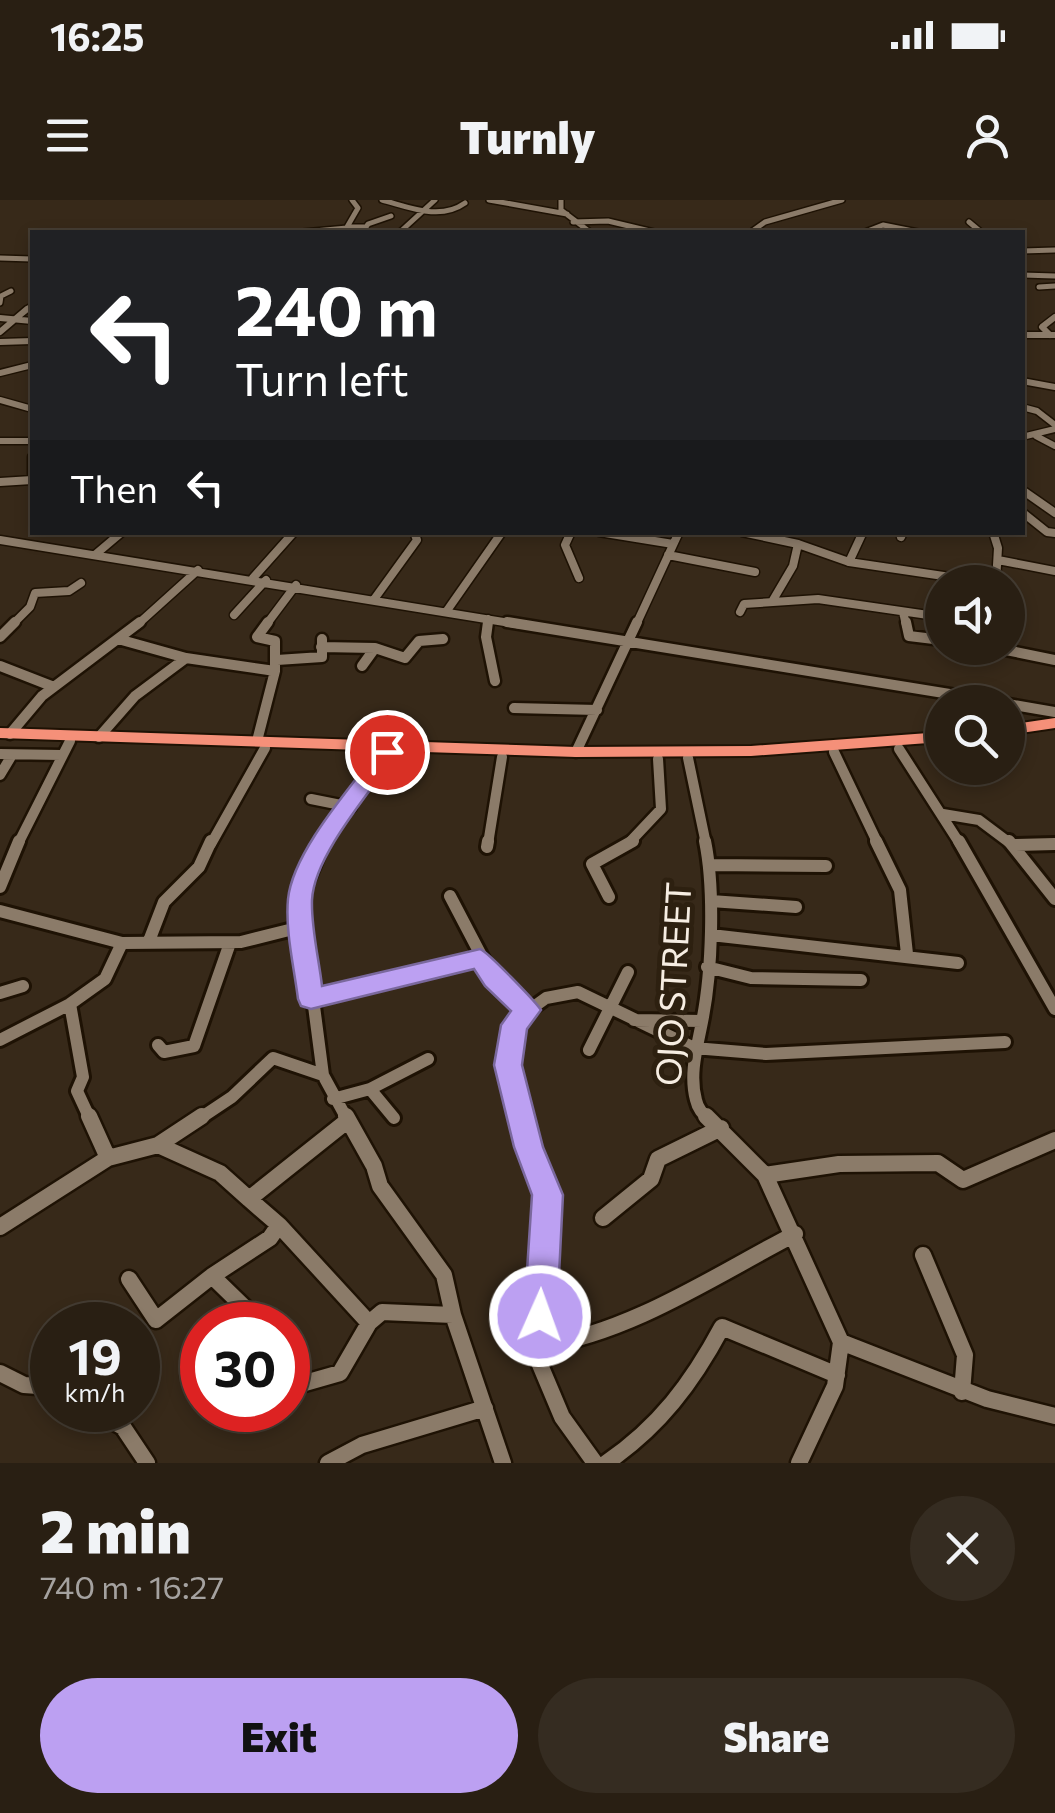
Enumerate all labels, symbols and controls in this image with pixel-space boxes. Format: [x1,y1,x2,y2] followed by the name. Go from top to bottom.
[50,12,144,59] text: 16:25
[40,108,95,163] icon: menu
[459,108,596,163] text: Turnly
[960,108,1015,163] icon: person
[235,265,438,350] text: 240 m
[70,270,200,400] icon: left
[235,350,409,405] text: Turn left
[178,460,233,515] icon: left
[70,464,158,511] text: Then
[925,565,1025,785] map controls
[925,565,1025,665] button: sound
[925,685,1025,785] button: search
[345,710,430,795] pin
[360,725,415,780] icon: arrive
[645,881,698,1087] street label: OJO STREET
[488,1264,592,1368] position arrow
[180,1302,310,1432] speed limit sign: 30
[68,1324,122,1385] text: 19
[65,1377,125,1407] text: km/h
[40,1492,191,1565] text: 2 min
[910,1496,1015,1601] button: close
[40,1566,224,1606] text: 740 m · 16:27
[40,1678,518,1793] button: Exit
[538,1678,1015,1793] button: Share

